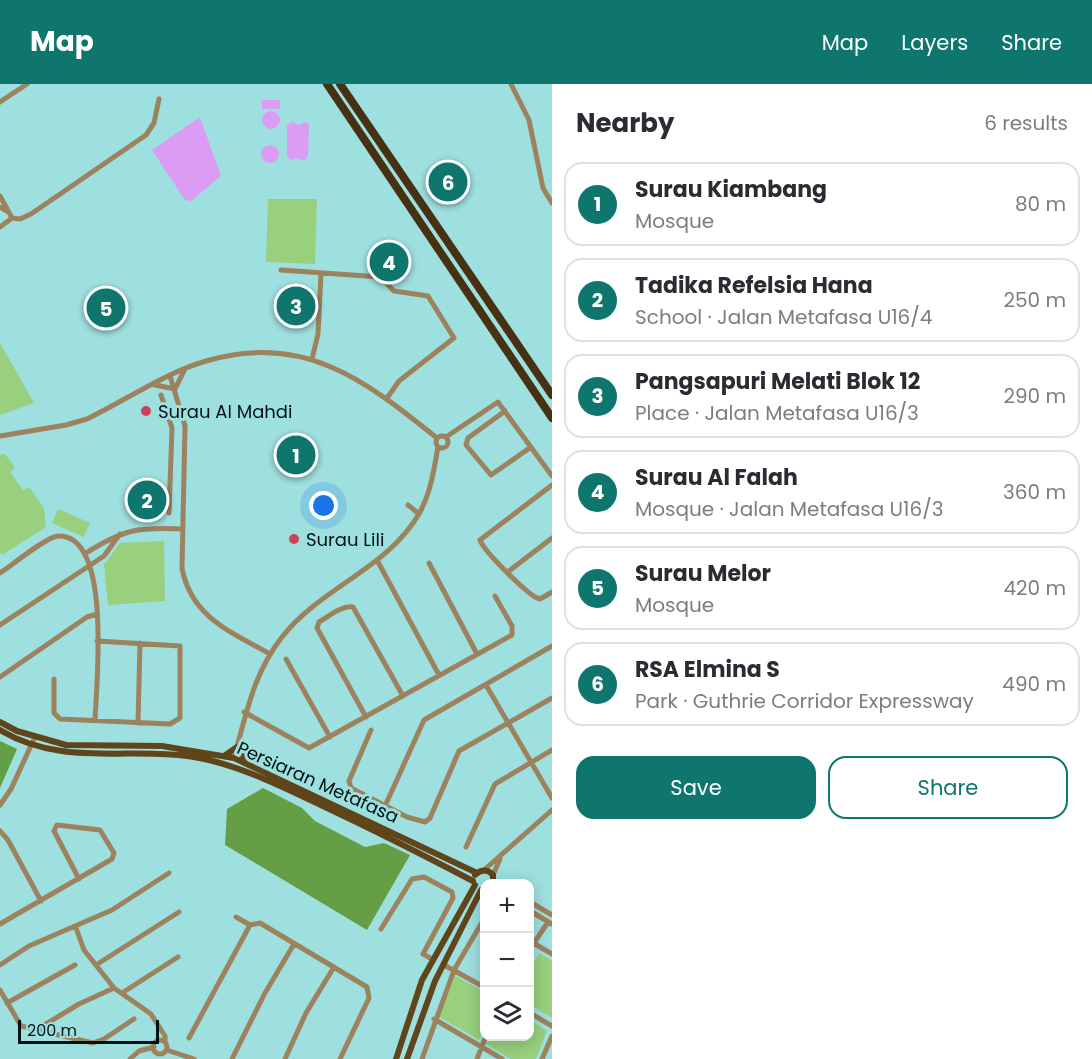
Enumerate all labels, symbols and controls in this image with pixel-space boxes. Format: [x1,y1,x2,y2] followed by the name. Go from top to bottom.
[30,22,94,61] text: Map
[822,28,868,57] text: Map
[901,28,968,57] text: Layers
[1001,28,1062,57] text: Share
[576,105,674,141] text: Nearby
[984,109,1068,137] text: 6 results
[428,160,468,204] pin: 6
[635,174,827,205] text: Surau Kiambang
[594,190,601,218] text: 1
[1015,190,1066,218] text: 80 m
[635,207,714,235] text: Mosque
[370,240,408,285] pin: 4
[635,270,873,301] text: Tadika Refelsia Hana
[276,284,316,328] pin: 3
[86,286,126,330] pin: 5
[592,286,603,314] text: 2
[1003,286,1066,314] text: 250 m
[635,303,932,331] text: School · Jalan Metafasa U16/4
[635,366,920,397] text: Pangsapuri Melati Blok 12
[591,382,604,410] text: 3
[1003,382,1066,410] text: 290 m
[158,399,292,424] place label: Surau Al Mahdi
[635,399,919,427] text: Place · Jalan Metafasa U16/3
[139,404,153,418] marker: Surau Al Mahdi
[276,432,316,478] pin: 1
[635,462,798,493] text: Surau Al Falah
[128,478,166,522] pin: 2
[591,478,604,506] text: 4
[1003,478,1066,506] text: 360 m
[309,491,338,520] your location
[635,495,944,523] text: Mosque · Jalan Metafasa U16/3
[306,527,384,552] place label: Surau Lili
[287,532,301,546] marker: Surau Lili
[635,558,771,589] text: Surau Melor
[591,574,604,602] text: 5
[1003,574,1066,602] text: 420 m
[635,591,714,619] text: Mosque
[635,654,780,685] text: RSA Elmina S
[591,670,604,698] text: 6
[1002,670,1066,698] text: 490 m
[635,687,974,715] text: Park · Guthrie Corridor Expressway
[233,735,403,829] street label: Persiaran Metafasa
[576,756,816,819] button: Save
[828,756,1068,819] button: Share
[480,879,534,1041] map controls
[480,879,534,933] button: +
[480,933,534,987] button: −
[480,987,534,1041] button: layers
[18,1017,159,1044] scale bar
[27,1019,77,1042] text: 200 m

